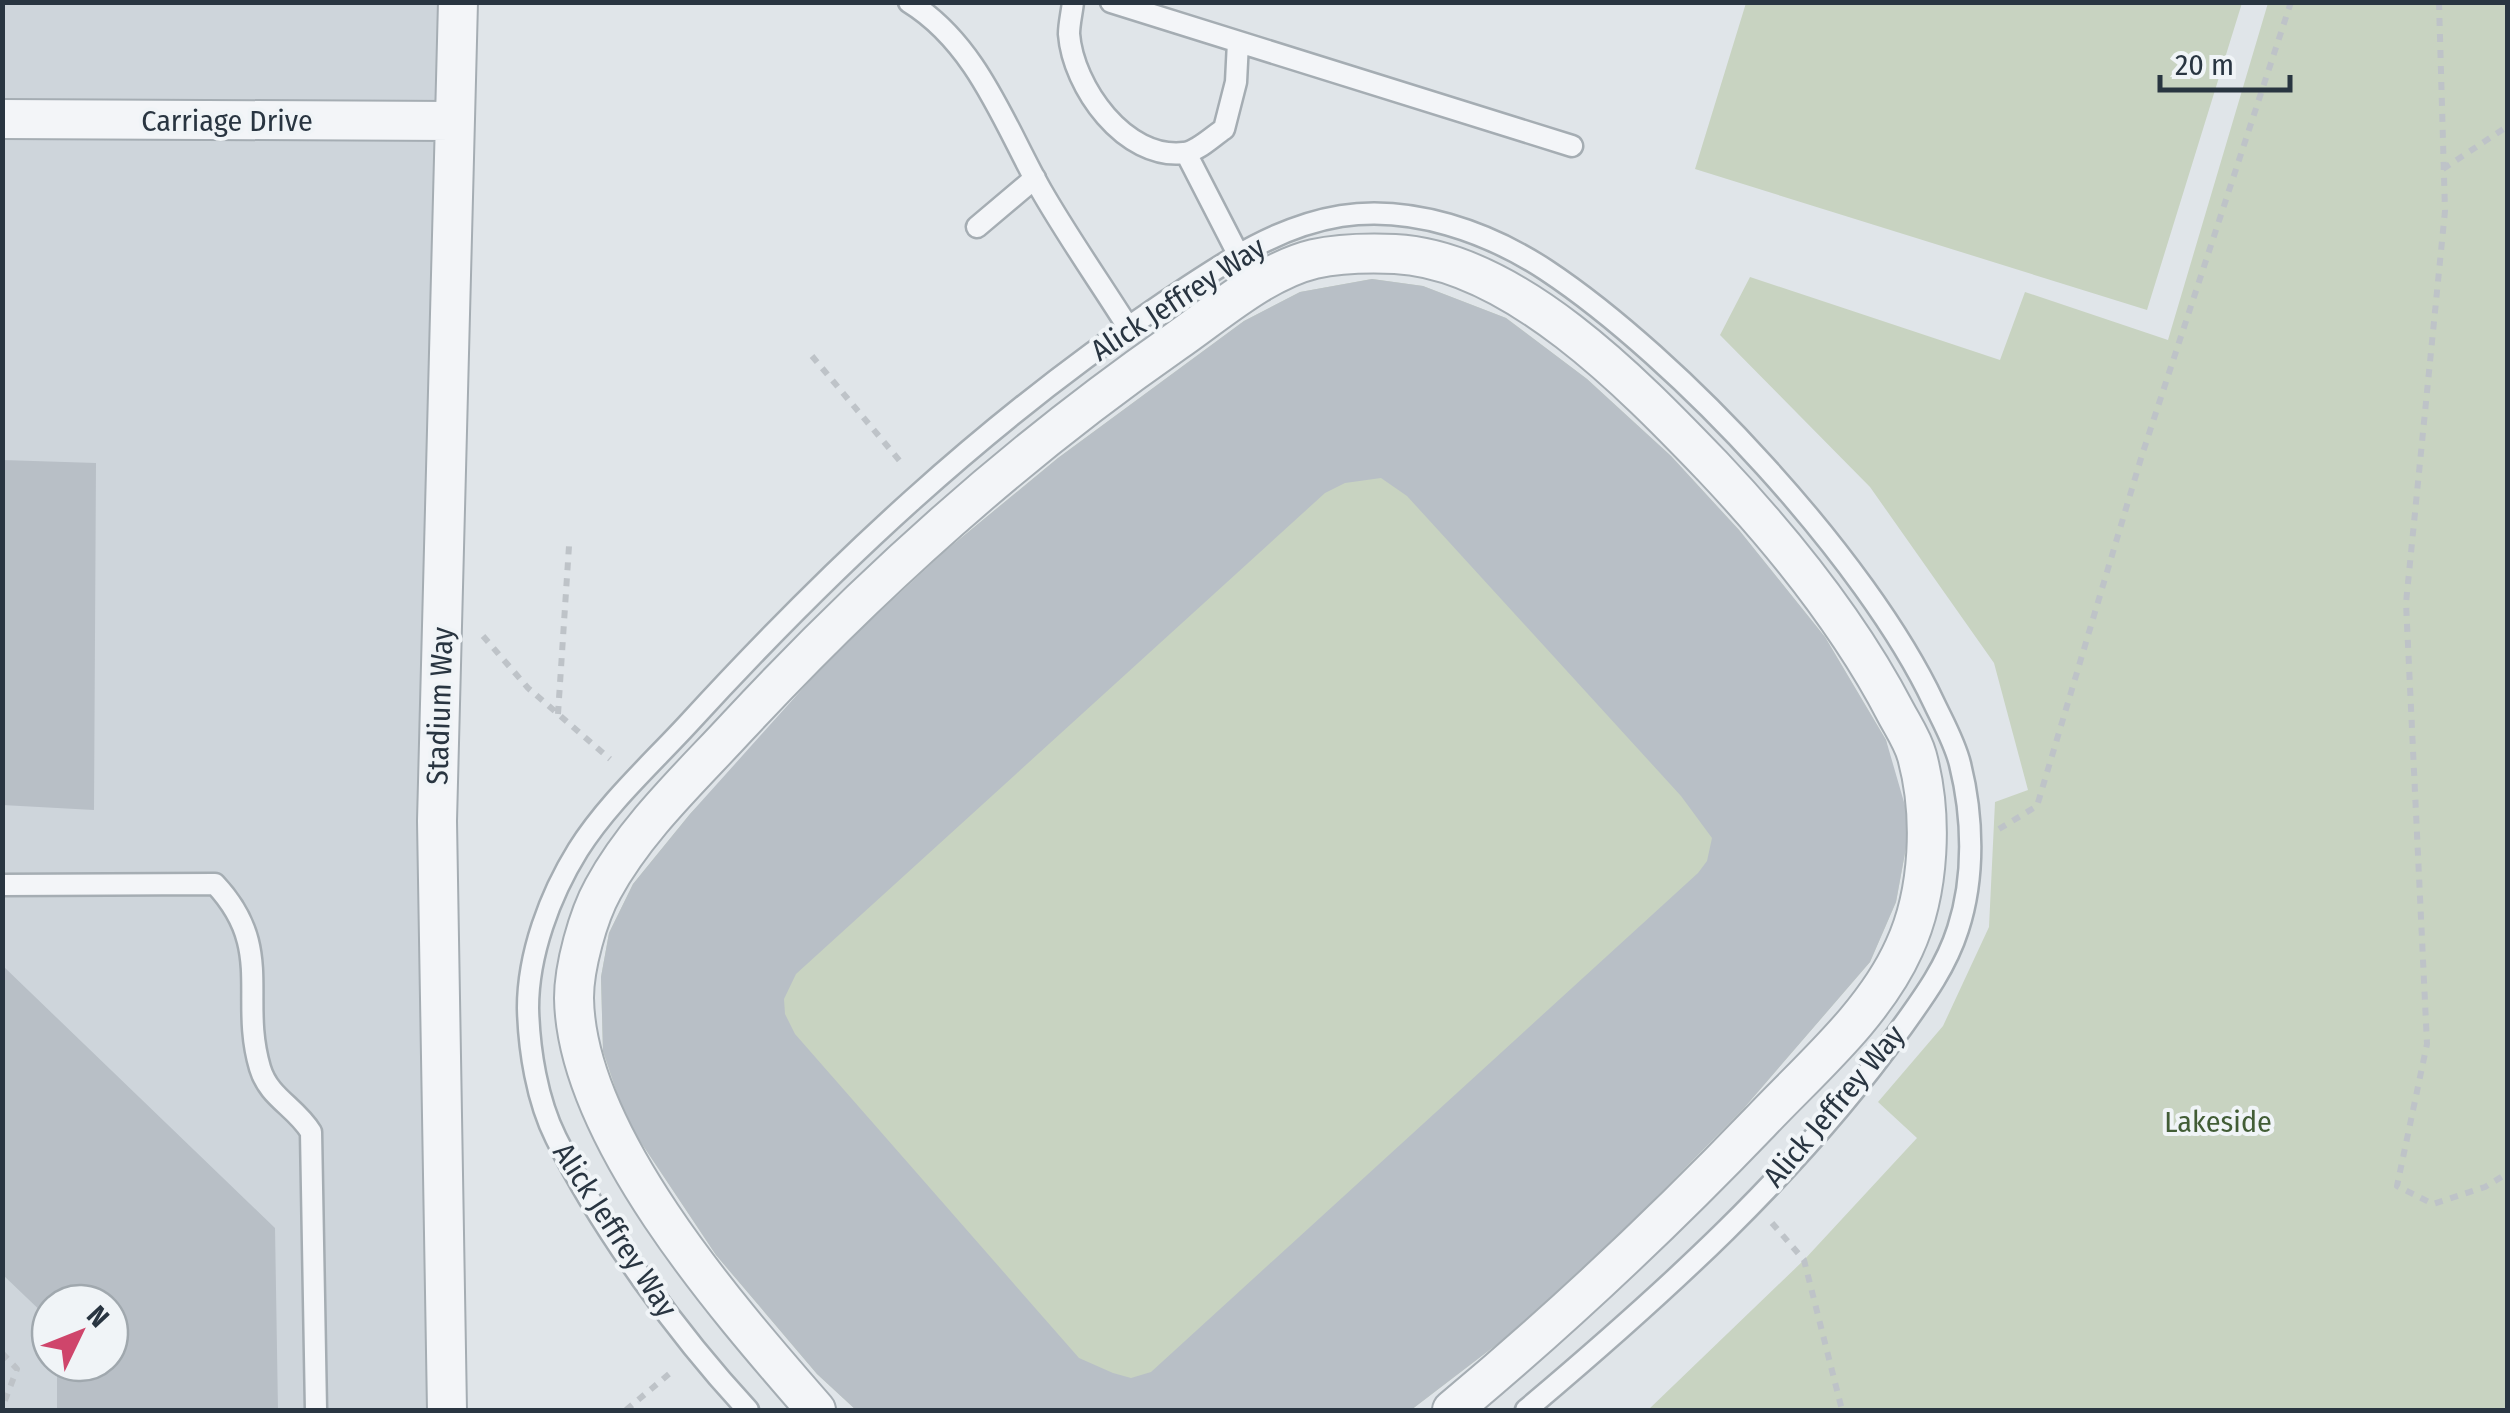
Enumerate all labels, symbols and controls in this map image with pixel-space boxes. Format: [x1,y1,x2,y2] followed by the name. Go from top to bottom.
[2160,30,2290,92] scale bar
[2175,47,2234,83] text: 20 m
[141,103,313,139] street label: Carriage Drive
[1084,229,1272,369] street label: Alick Jeffrey Way
[419,626,461,786] street label: Stadium Way
[1756,1017,1913,1194] street label: Alick Jeffrey Way
[2164,1104,2272,1140] park label: Lakeside
[545,1136,685,1324] street label: Alick Jeffrey Way
[30,1283,130,1383] north arrow
[80,1299,116,1334] text: N

